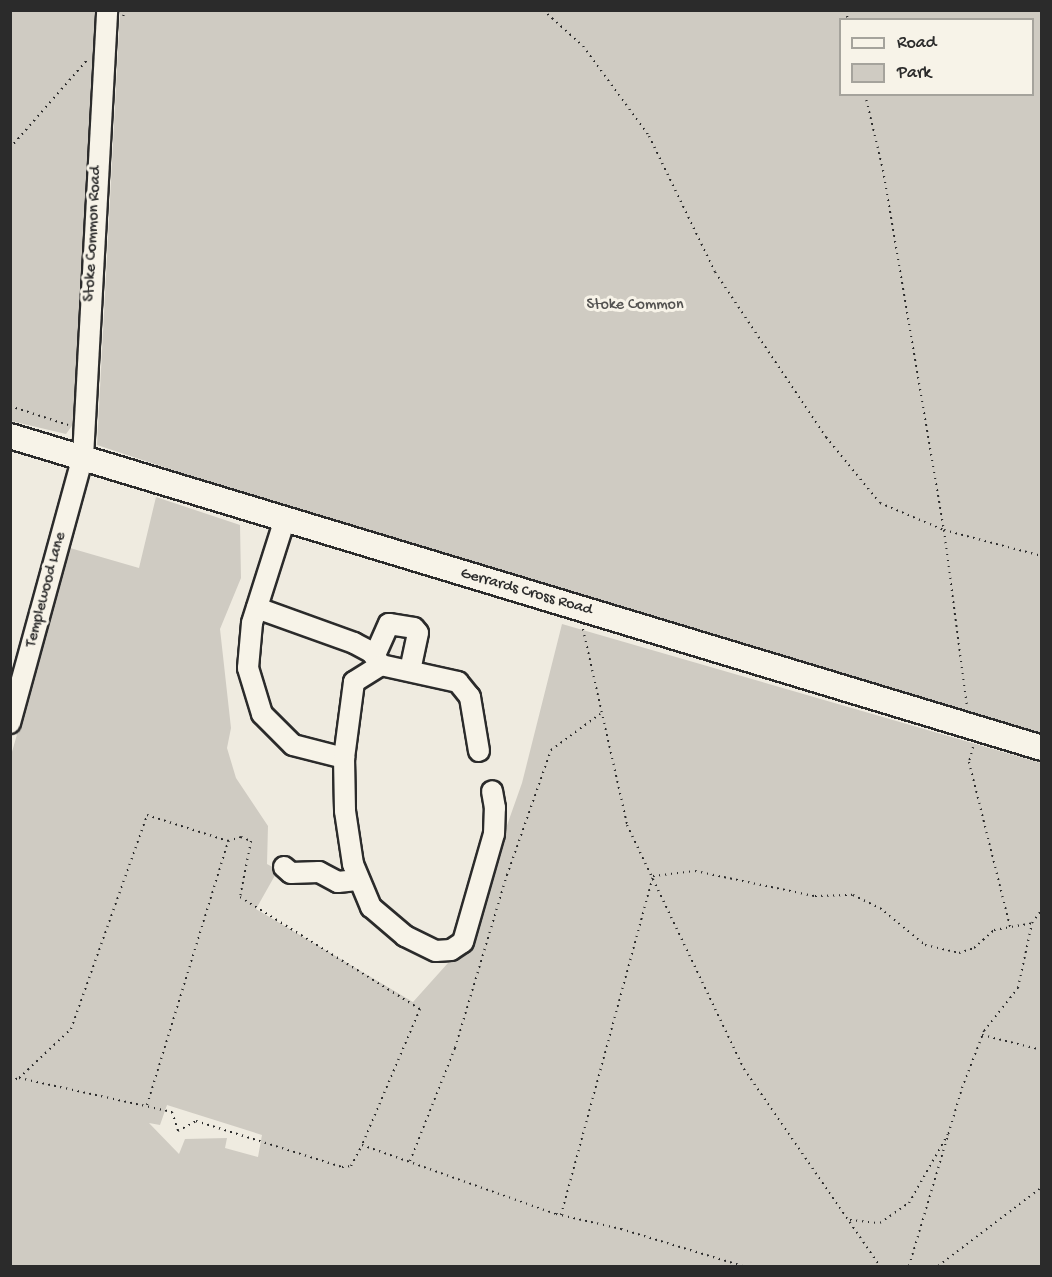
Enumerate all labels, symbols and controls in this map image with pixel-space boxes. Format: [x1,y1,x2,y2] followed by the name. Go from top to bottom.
[839,18,1034,96] legend
[897,33,936,54] text: Road
[897,63,931,84] text: Park
[81,166,107,302] street label: Stoke Common Road
[586,296,684,316] park label: Stoke Common
[22,530,72,650] street label: Templewood Lane
[458,565,594,621] street label: Gerrards Cross Road

